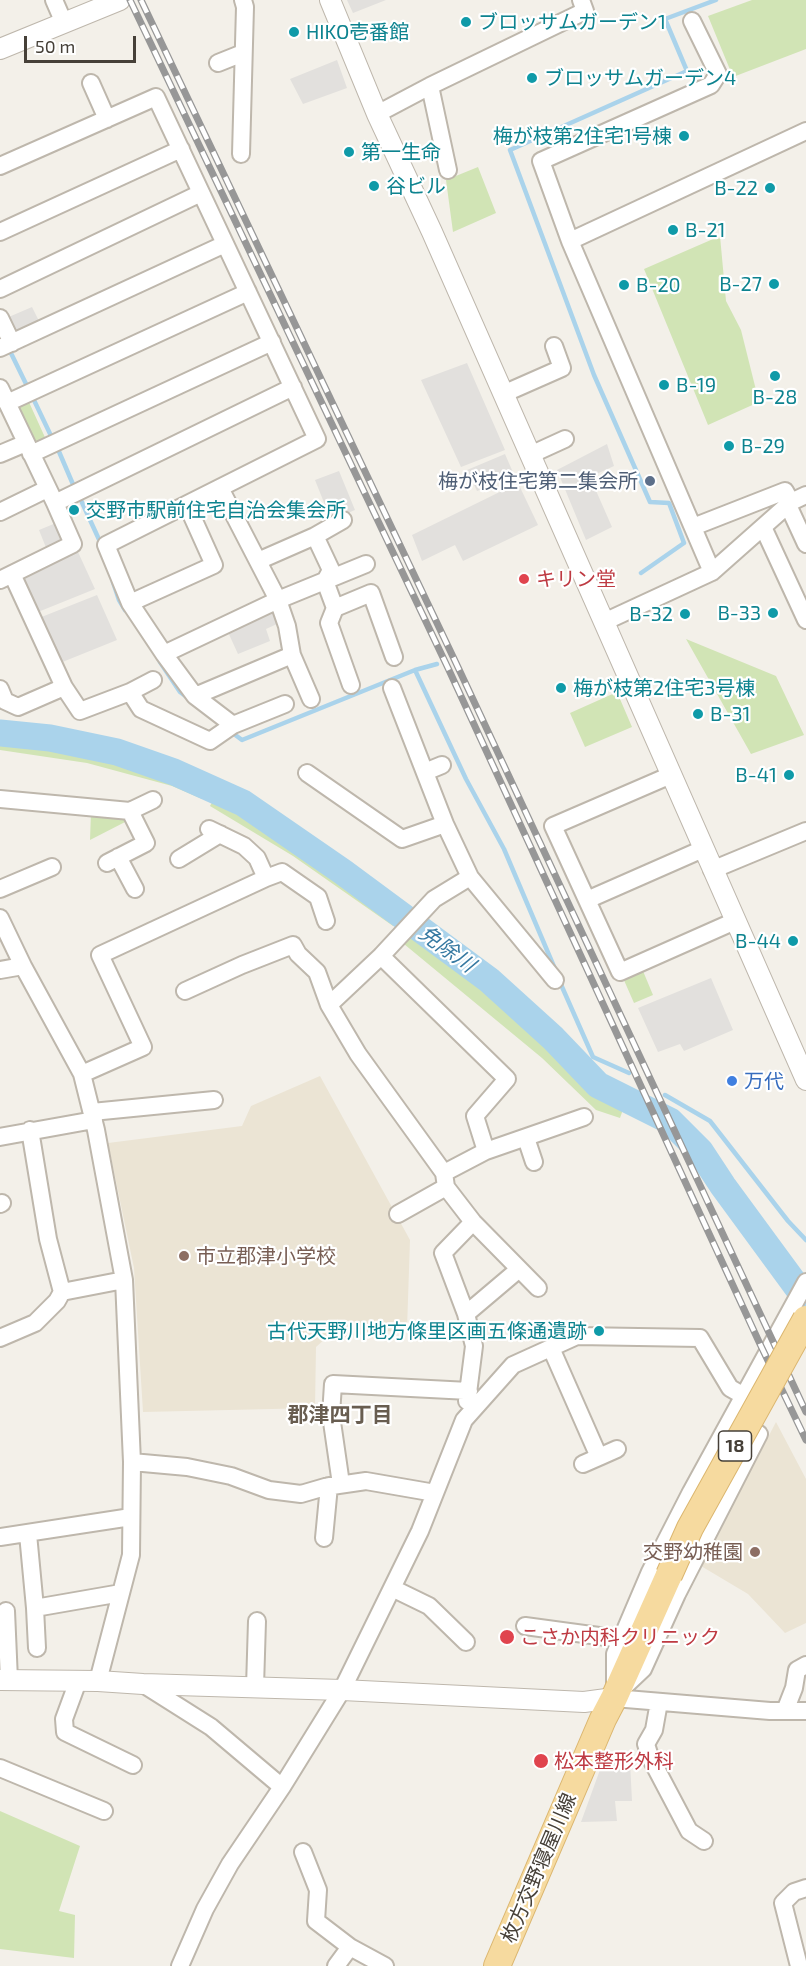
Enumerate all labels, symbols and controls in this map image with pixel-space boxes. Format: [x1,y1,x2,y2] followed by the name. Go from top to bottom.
[478,10,666,34] place label: ブロッサムガーデン1
[459,15,473,29] marker: ブロッサムガーデン1
[306,20,409,44] place label: HIKO壱番館
[27,24,140,62] scale bar
[287,25,301,39] marker: HIKO壱番館
[35,35,75,57] text: 50 m
[544,66,736,90] place label: ブロッサムガーデン4
[525,71,539,85] marker: ブロッサムガーデン4
[493,124,672,148] place label: 梅が枝第2住宅1号棟
[677,129,691,143] marker: 梅が枝第2住宅1号棟
[361,140,441,164] place label: 第一生命
[342,145,356,159] marker: 第一生命
[386,174,446,198] place label: 谷ビル
[714,176,758,200] place label: B-22
[367,179,381,193] marker: 谷ビル
[763,181,777,195] marker: B-22
[685,218,726,242] place label: B-21
[666,223,680,237] marker: B-21
[719,272,762,296] place label: B-27
[636,273,681,297] place label: B-20
[767,277,781,291] marker: B-27
[617,278,631,292] marker: B-20
[768,369,782,383] marker: B-28
[676,373,716,397] place label: B-19
[657,378,671,392] marker: B-19
[753,385,797,409] place label: B-28
[741,434,785,458] place label: B-29
[722,439,736,453] marker: B-29
[438,469,638,493] place label: 梅が枝住宅第二集会所
[643,474,657,488] marker: 梅が枝住宅第二集会所
[86,498,346,522] place label: 交野市駅前住宅自治会集会所
[67,503,81,517] marker: 交野市駅前住宅自治会集会所
[536,567,616,591] place label: キリン堂
[517,572,531,586] marker: キリン堂
[717,601,761,625] place label: B-33
[629,602,673,626] place label: B-32
[766,606,780,620] marker: B-33
[678,607,692,621] marker: B-32
[573,676,755,700] place label: 梅が枝第2住宅3号棟
[554,681,568,695] marker: 梅が枝第2住宅3号棟
[710,702,750,726] place label: B-31
[691,707,705,721] marker: B-31
[735,763,777,787] place label: B-41
[782,768,796,782] marker: B-41
[414,920,480,978] water label: 免除川
[735,929,781,953] place label: B-44
[786,934,800,948] marker: B-44
[744,1069,784,1093] place label: 万代
[725,1074,739,1088] marker: 万代
[196,1244,336,1268] place label: 市立郡津小学校
[177,1249,191,1263] marker: 市立郡津小学校
[267,1319,587,1343] place label: 古代天野川地方條里区画五條通遺跡
[592,1324,606,1338] marker: 古代天野川地方條里区画五條通遺跡
[288,1402,392,1428] district label: 郡津四丁目
[718,1431,752,1461] road number: 18
[643,1540,743,1564] place label: 交野幼稚園
[748,1545,762,1559] marker: 交野幼稚園
[520,1625,720,1649] place label: こさか内科クリニック
[498,1628,516,1646] marker: こさか内科クリニック
[554,1749,674,1773] place label: 松本整形外科
[532,1752,550,1770] marker: 松本整形外科
[497,1790,581,1946] street label: 枚方交野寝屋川線

